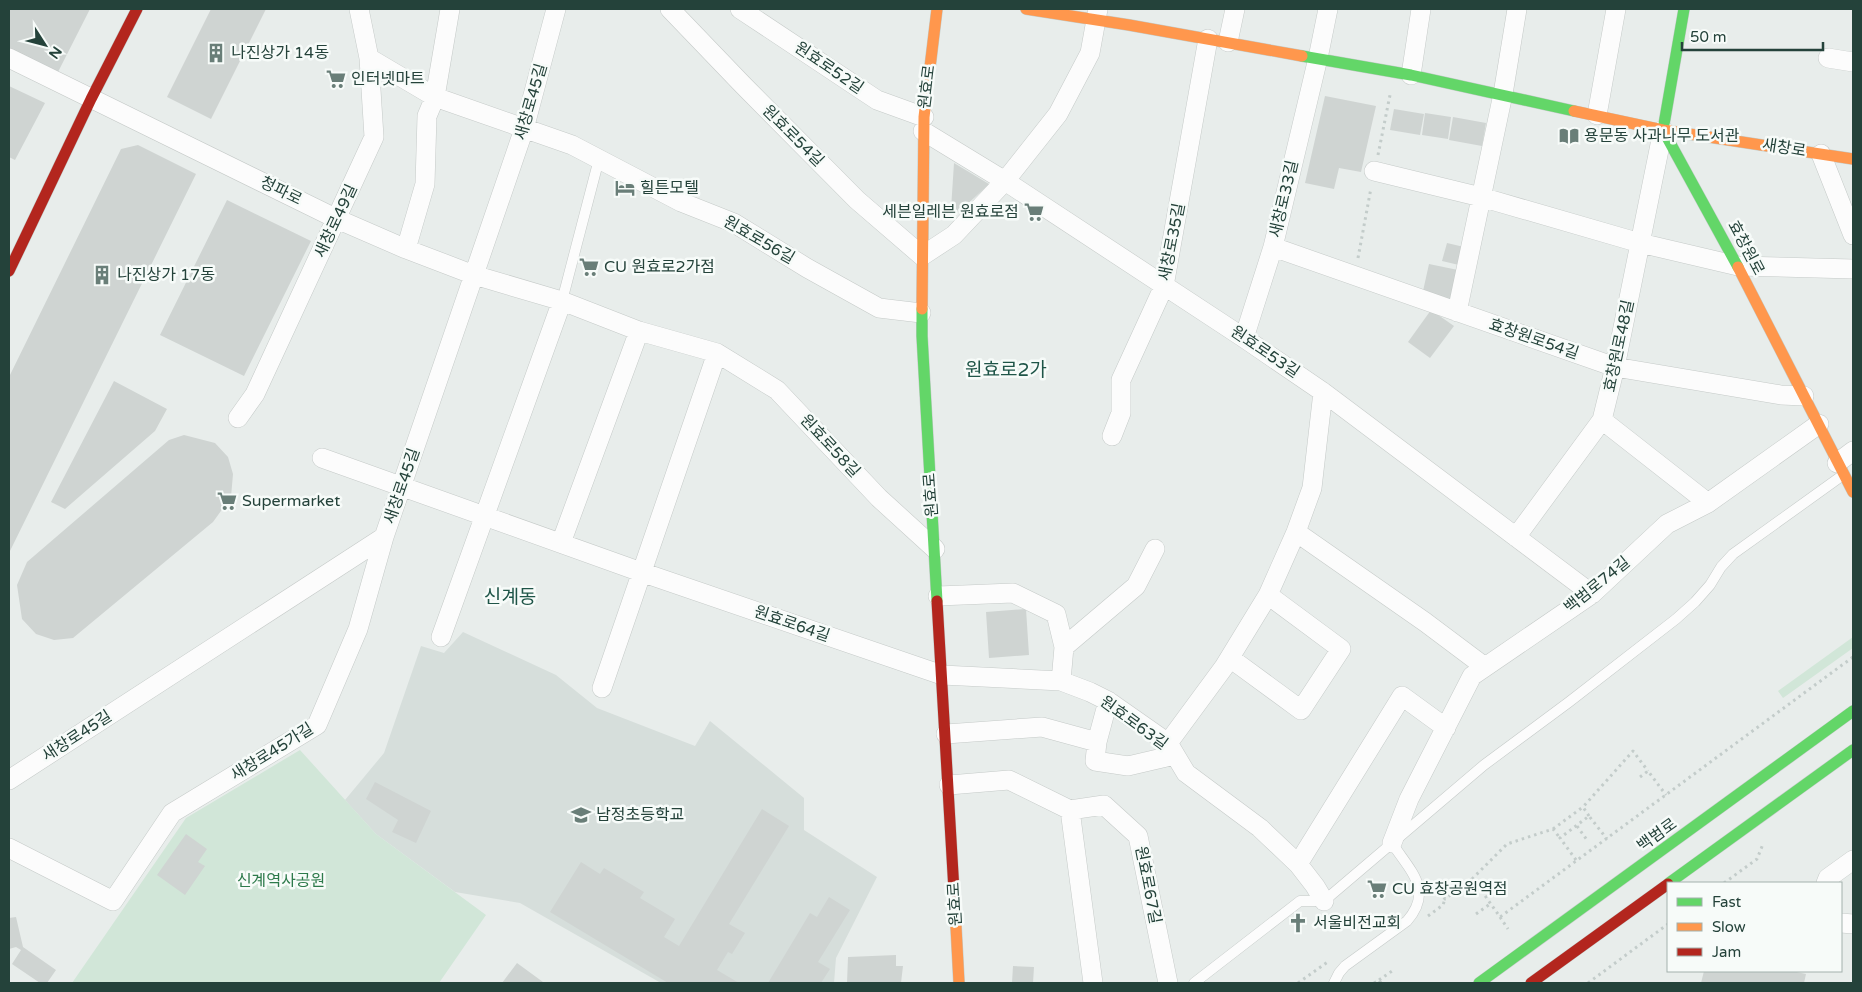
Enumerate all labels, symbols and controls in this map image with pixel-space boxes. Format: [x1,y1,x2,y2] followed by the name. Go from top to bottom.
[20,20,70,70] north arrow
[1682,20,1823,52] scale bar
[1690,28,1727,46] text: 50 m
[791,38,867,98] street label: 원효로52길
[205,42,227,64] building icon: 나진상가 14동
[45,43,65,62] text: N
[231,43,329,63] place label: 나진상가 14동
[511,61,551,143] street label: 새창로45길
[914,64,940,110] street label: 원효로
[325,68,347,90] supermarket icon: 인터넷마트
[351,69,425,89] place label: 인터넷마트
[758,101,828,171] street label: 원효로54길
[1558,125,1580,147] library icon: 용문동 사과나무 도서관
[1584,126,1740,146] place label: 용문동 사과나무 도서관
[1761,135,1808,161] street label: 새창로
[1265,158,1303,240] street label: 새창로33길
[257,172,305,210] street label: 청파로
[614,177,636,199] hotel icon: 힐튼모텔
[640,178,699,198] place label: 힐튼모텔
[310,181,362,261] street label: 새창로49길
[1023,201,1045,223] supermarket icon: 세븐일레븐 원효로점
[1155,201,1189,283] street label: 새창로35길
[882,202,1019,222] place label: 세븐일레븐 원효로점
[720,212,798,268] street label: 원효로56길
[1723,217,1769,279] street label: 효창원로
[578,256,600,278] supermarket icon: CU 원효로2가점
[604,257,715,277] place label: CU 원효로2가점
[91,264,113,286] building icon: 나진상가 17동
[117,265,215,285] place label: 나진상가 17동
[1599,298,1639,394] street label: 효창원로48길
[1486,314,1582,364] street label: 효창원로54길
[1227,322,1303,382] street label: 원효로53길
[965,359,1047,381] district label: 원효로2가
[796,410,864,482] street label: 원효로58길
[380,445,424,527] street label: 새창로45길
[919,472,943,518] street label: 원효로
[216,490,238,512] supermarket icon: Supermarket
[242,491,340,511] place label: Supermarket
[1560,552,1634,618] street label: 백범로74길
[484,586,536,608] district label: 신계동
[751,602,833,646] street label: 원효로64길
[1096,692,1172,754] street label: 원효로63길
[38,706,116,766] street label: 새창로45길
[227,719,317,785] street label: 새창로45가길
[570,804,592,826] school or university icon: 남정초등학교
[596,805,684,825] place label: 남정초등학교
[1633,814,1681,856] street label: 백범로
[1131,844,1165,926] street label: 원효로67길
[237,871,325,891] park label: 신계역사공원
[1366,878,1388,900] supermarket icon: CU 효창공원역점
[1392,879,1508,899] place label: CU 효창공원역점
[944,881,966,927] street label: 원효로
[1667,882,1842,972] legend
[1712,893,1742,911] text: Fast
[1287,912,1309,934] church icon: 서울비전교회
[1313,913,1401,933] place label: 서울비전교회
[1712,918,1746,936] text: Slow
[1712,943,1741,961] text: Jam

